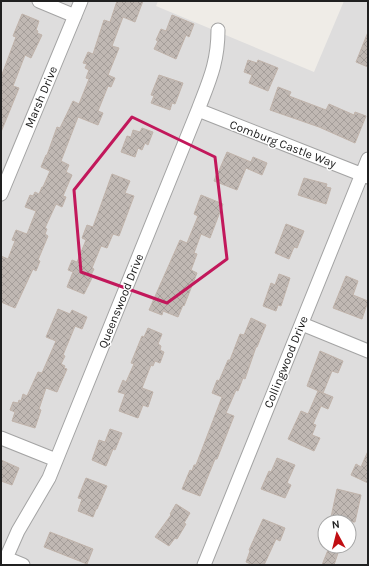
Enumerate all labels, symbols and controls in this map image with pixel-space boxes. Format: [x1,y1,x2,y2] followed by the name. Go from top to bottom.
[22,64,60,130] street label: Marsh Drive
[228,117,339,171] street label: Comburg Castle Way
[96,252,146,350] street label: Queenswood Drive
[261,314,311,410] street label: Collingwood Drive
[317,514,357,554] north arrow
[331,518,341,532] text: N

